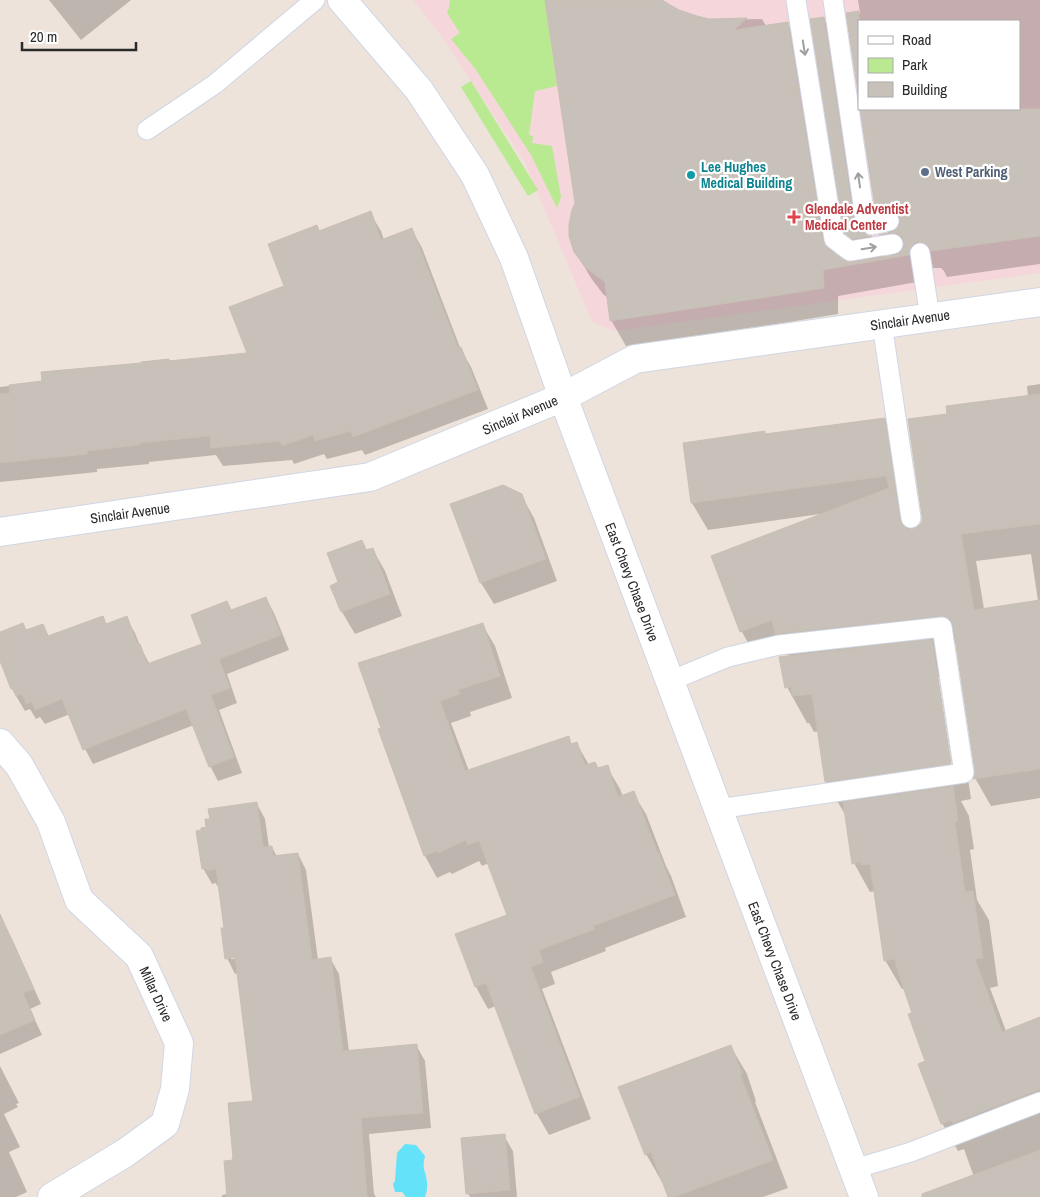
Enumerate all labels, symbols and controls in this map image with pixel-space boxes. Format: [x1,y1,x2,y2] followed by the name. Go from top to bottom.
[22,20,136,52] scale bar
[858,20,1020,110] legend
[30,26,57,47] text: 20 m
[902,29,931,50] text: Road
[799,40,809,56] one-way arrow
[902,54,928,75] text: Park
[902,79,947,100] text: Building
[701,158,792,192] place label: Lee Hughes Medical Building
[935,163,1008,181] place label: West Parking
[919,166,931,178] marker: West Parking
[685,169,697,181] marker: Lee Hughes Medical Building
[854,172,864,188] one-way arrow
[805,200,909,234] place label: Glendale Adventist Medical Center
[787,210,801,224] marker: Glendale Adventist Medical Center
[861,242,877,252] one-way arrow
[869,306,951,334] street label: Sinclair Avenue
[480,391,560,439] street label: Sinclair Avenue
[89,499,171,527] street label: Sinclair Avenue
[601,520,663,644] street label: East Chevy Chase Drive
[744,899,806,1023] street label: East Chevy Chase Drive
[135,964,177,1024] street label: Millar Drive

